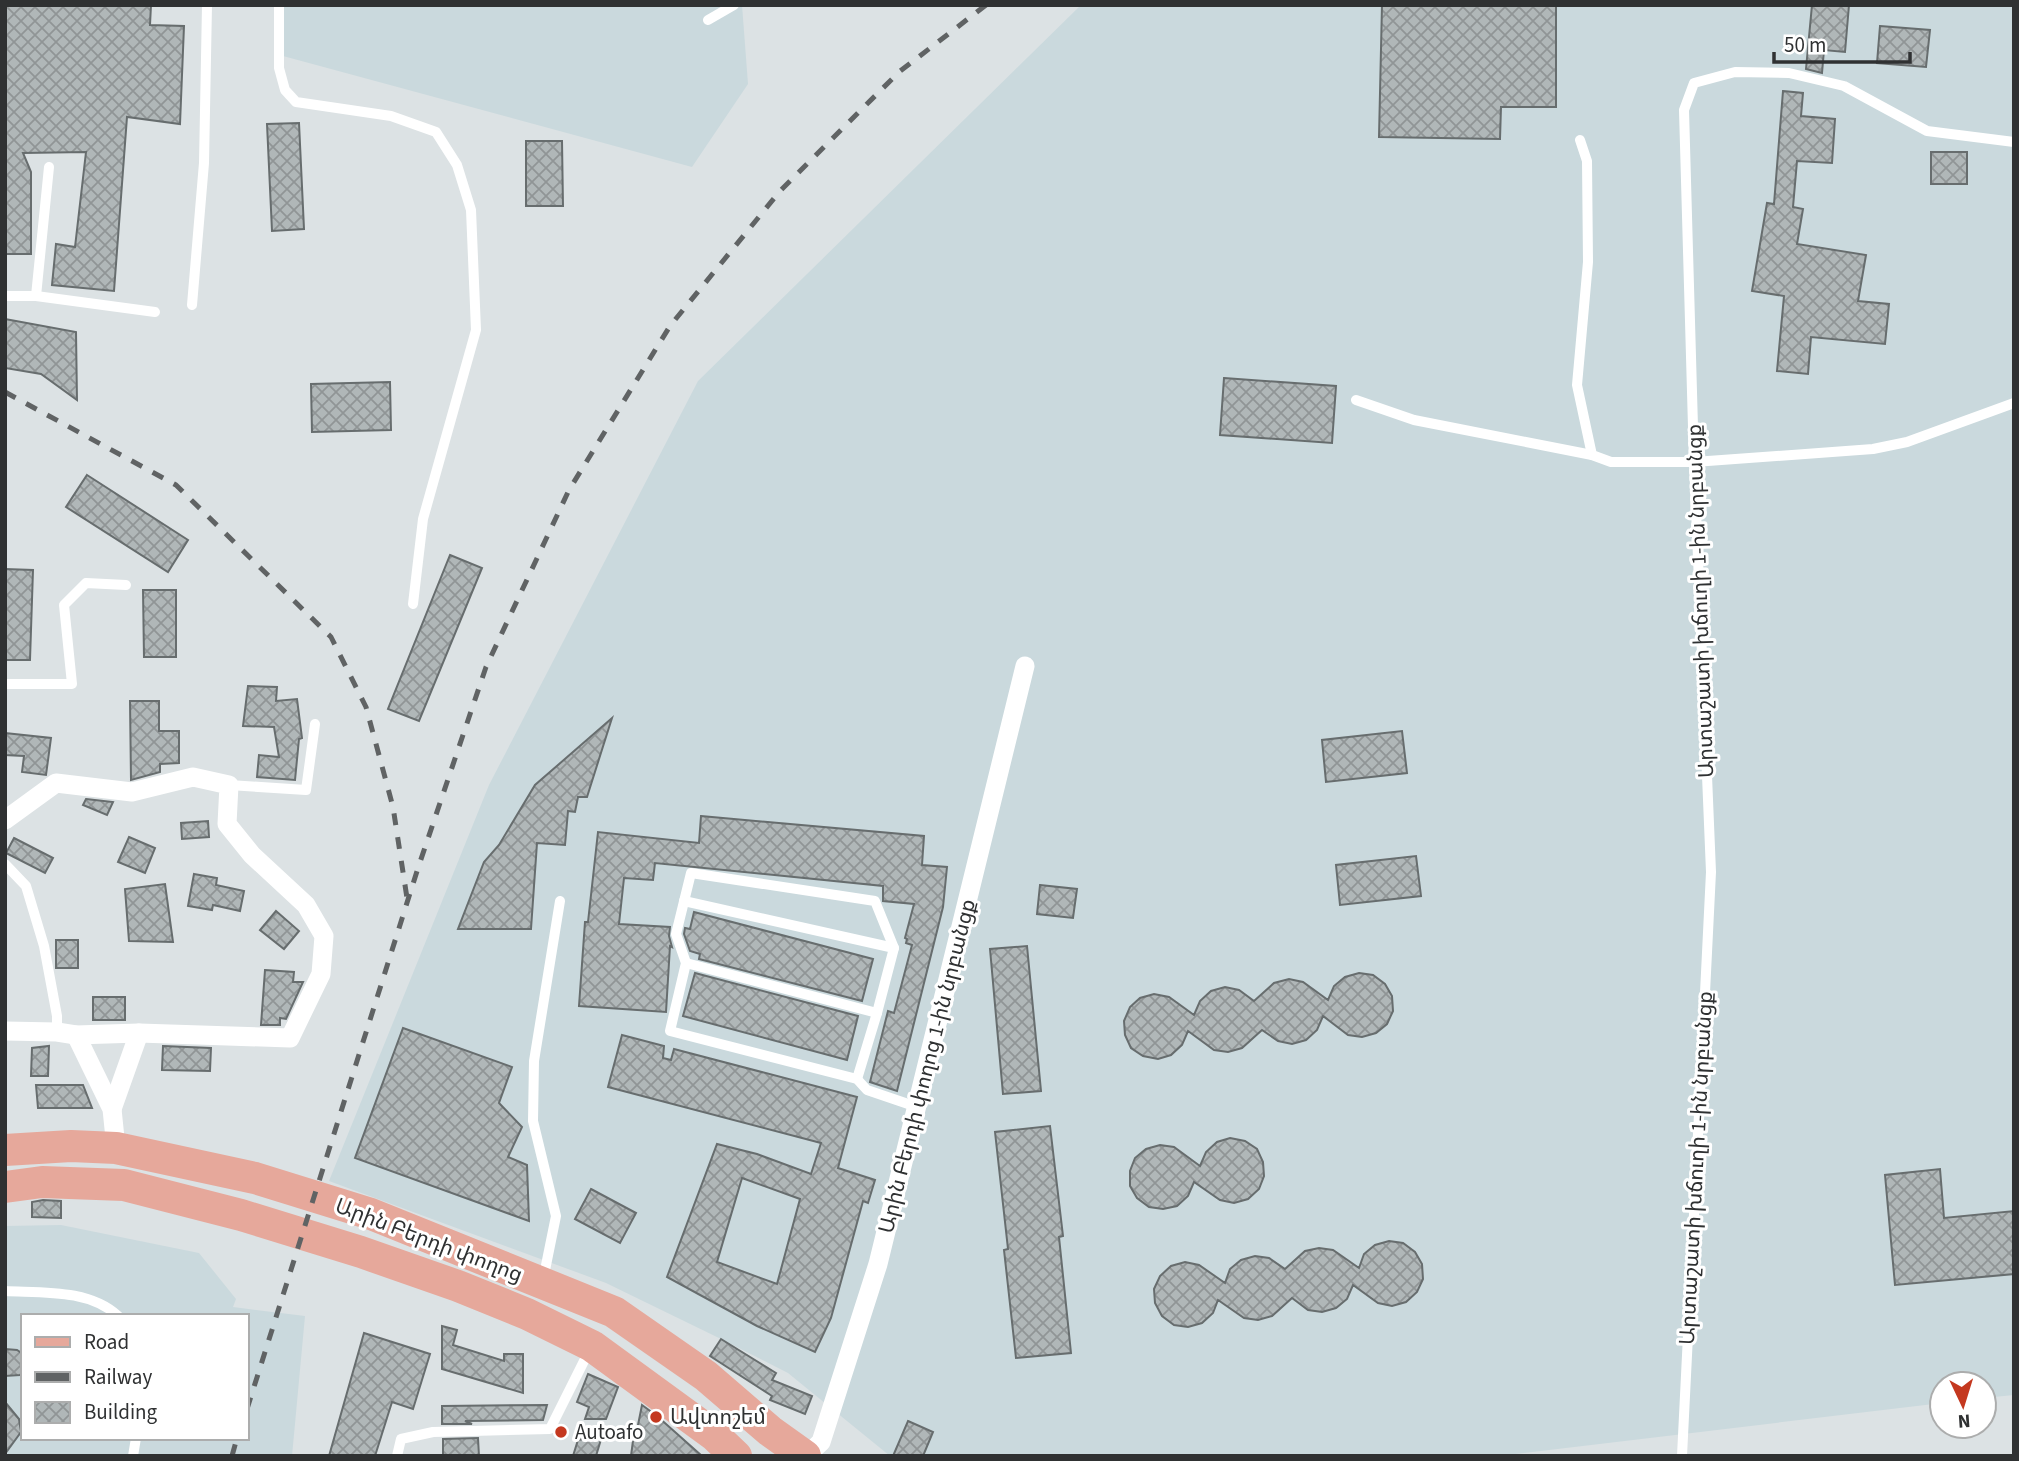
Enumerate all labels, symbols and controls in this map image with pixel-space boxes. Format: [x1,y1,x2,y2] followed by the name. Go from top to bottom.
[1774,21,1910,65] scale bar
[1784,30,1826,60] text: 50 m
[1679,423,1721,779] street label: Արտաշատի խճուղի 1-ին նրբանցք
[871,896,983,1236] street label: Արին Բերդի փողոց 1-ին նրբանցք
[1672,990,1720,1346] street label: Արտաշատի խճուղի 1-ին նրբանցք
[331,1190,527,1290] street label: Արին Բերդի փողոց
[21,1314,248,1440] legend
[84,1327,129,1357] text: Road
[84,1362,152,1392] text: Railway
[1928,1370,1998,1440] north arrow
[84,1397,158,1427] text: Building
[670,1402,766,1432] place label: Ավտոշեմ
[1957,1407,1971,1434] text: N
[648,1409,664,1425] marker: Ավտոշեմ
[575,1417,644,1447] place label: Autoafo
[553,1424,569,1440] marker: Autoafo

